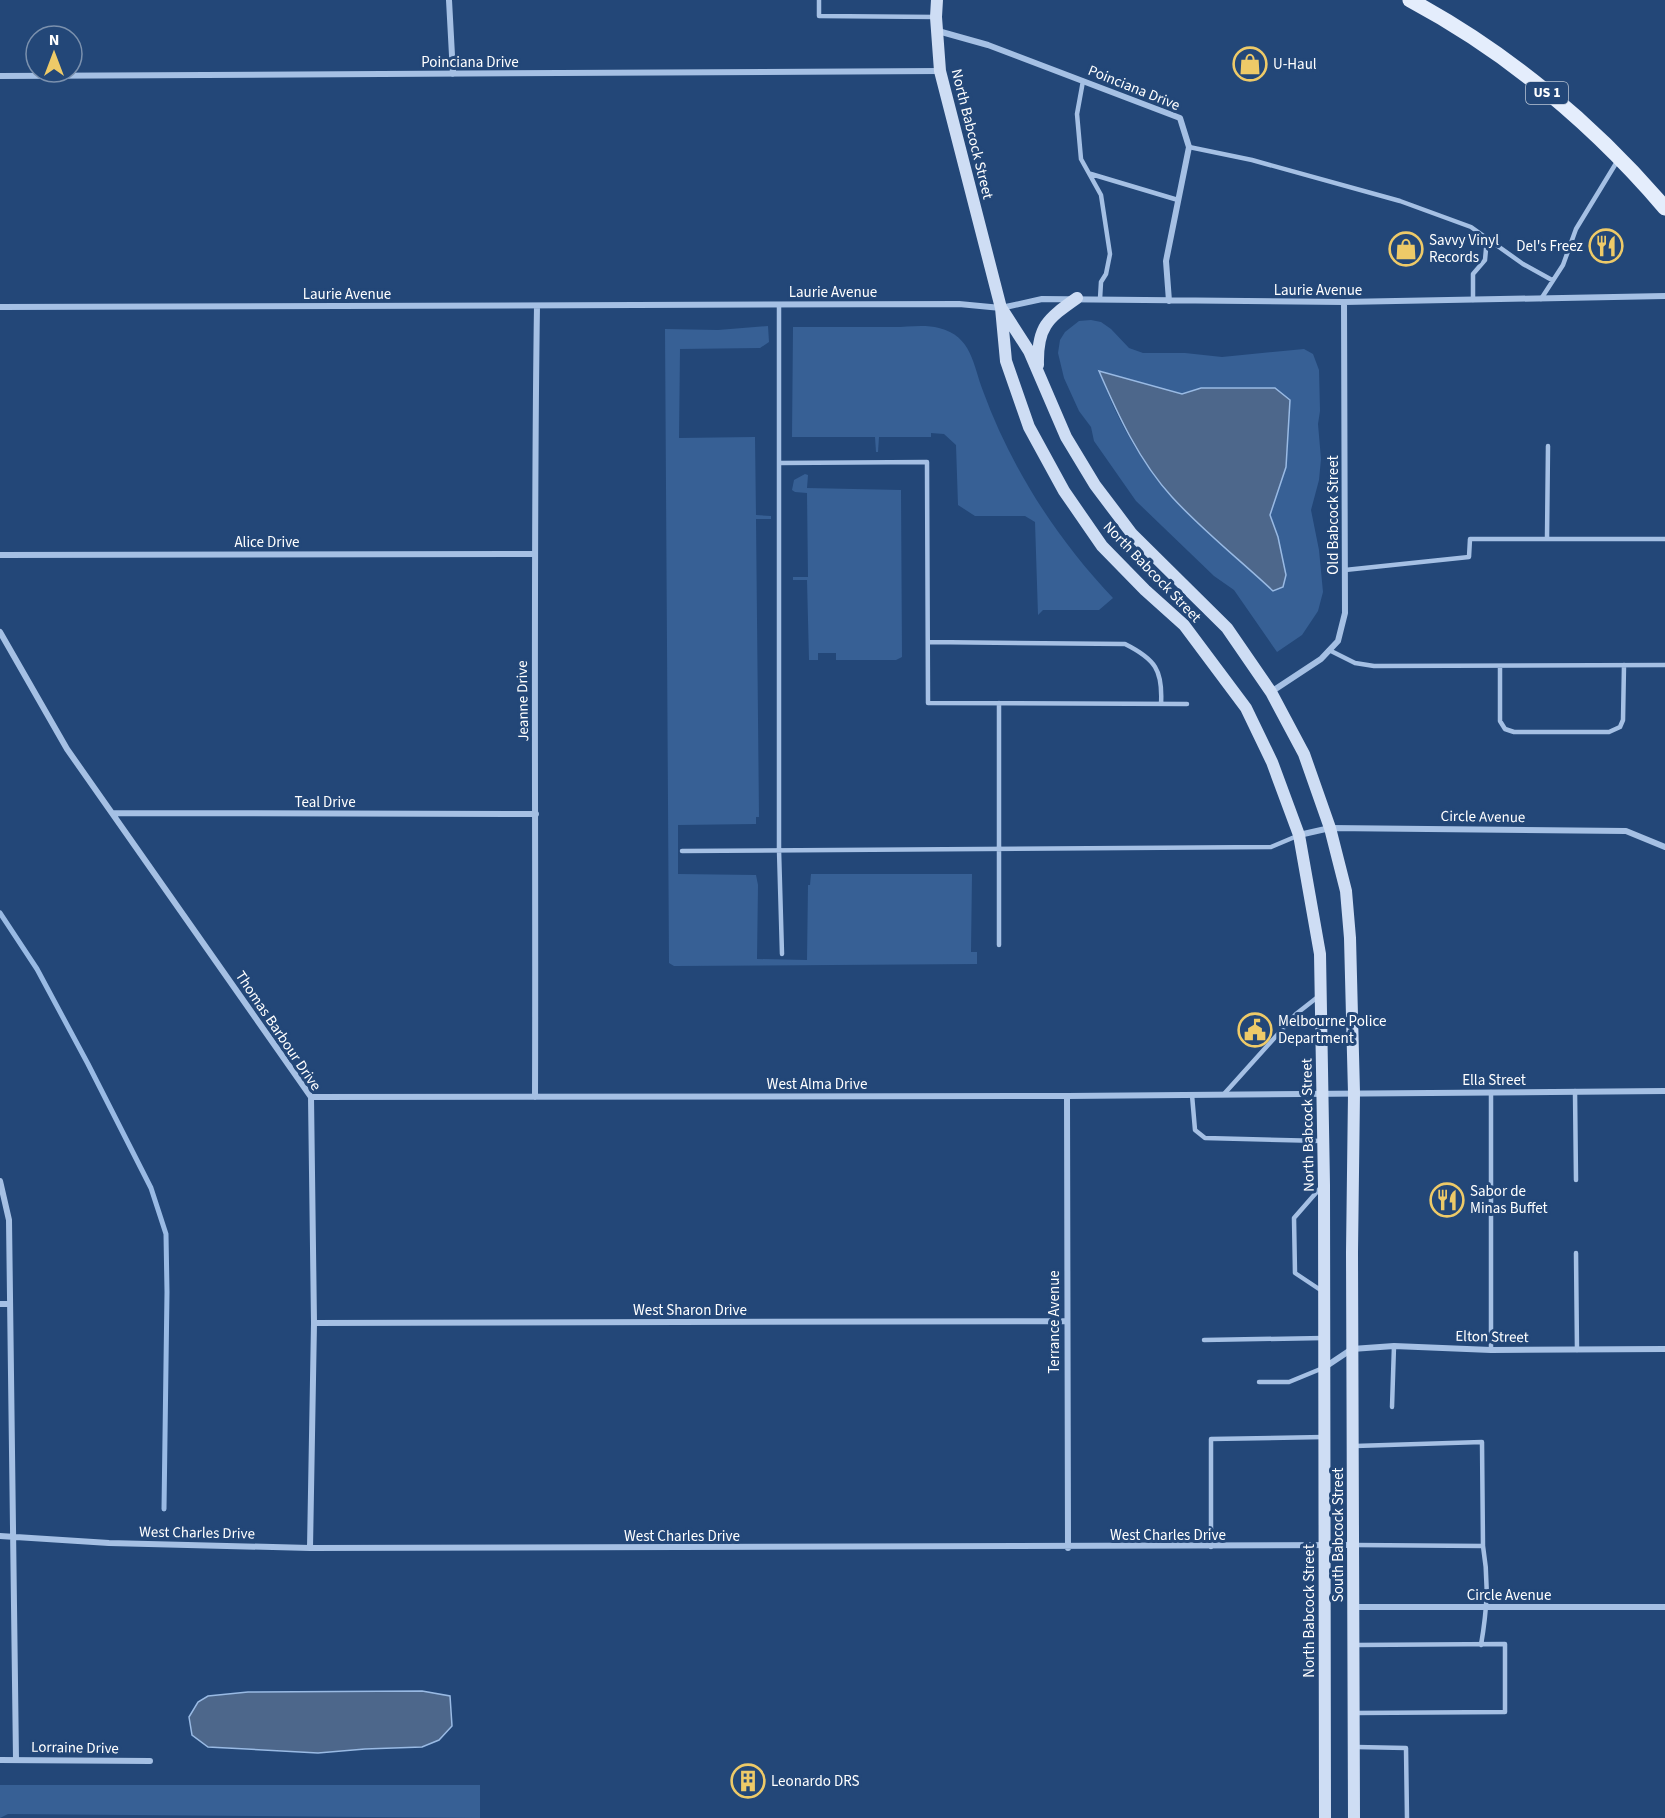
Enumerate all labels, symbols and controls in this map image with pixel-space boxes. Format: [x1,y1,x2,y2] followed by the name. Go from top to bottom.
[24,24,84,84] north arrow
[49,29,59,51] text: N
[1232,46,1268,82] shop icon: U-Haul
[421,52,519,73] street label: Poinciana Drive
[1273,54,1317,75] place label: U-Haul
[1085,60,1183,116] street label: Poinciana Drive
[946,67,998,201] street label: North Babcock Street
[1526,82,1568,104] road number: US 1
[1588,228,1624,264] restaurant icon: Del's Freez
[1429,230,1499,268] place label: Savvy Vinyl Records
[1388,231,1424,267] shop icon: Savvy Vinyl Records
[1516,236,1583,257] place label: Del's Freez
[1274,280,1362,301] street label: Laurie Avenue
[789,282,877,303] street label: Laurie Avenue
[303,284,391,305] street label: Laurie Avenue
[1323,455,1344,575] street label: Old Babcock Street
[1098,517,1206,627] street label: North Babcock Street
[234,532,300,553] street label: Alice Drive
[512,660,534,742] street label: Jeanne Drive
[294,792,356,813] street label: Teal Drive
[1440,806,1526,828] street label: Circle Avenue
[230,967,326,1095] street label: Thomas Barbour Drive
[1278,1011,1386,1049] place label: Melbourne Police Department
[1237,1012,1273,1048] public building icon: Melbourne Police Department
[1296,1058,1320,1192] street label: North Babcock Street
[1462,1070,1526,1091] street label: Ella Street
[767,1074,867,1095] street label: West Alma Drive
[1470,1181,1548,1219] place label: Sabor de Minas Buffet
[1429,1182,1465,1218] restaurant icon: Sabor de Minas Buffet
[1044,1270,1065,1374] street label: Terrance Avenue
[633,1300,747,1321] street label: West Sharon Drive
[1455,1326,1529,1348] street label: Elton Street
[1328,1468,1349,1602] street label: South Babcock Street
[139,1521,255,1545] street label: West Charles Drive
[1110,1525,1226,1546] street label: West Charles Drive
[624,1526,740,1547] street label: West Charles Drive
[1299,1544,1320,1678] street label: North Babcock Street
[1467,1585,1551,1606] street label: Circle Avenue
[31,1737,119,1759] street label: Lorraine Drive
[730,1763,766,1799] building icon: Leonardo DRS
[771,1771,860,1792] place label: Leonardo DRS

